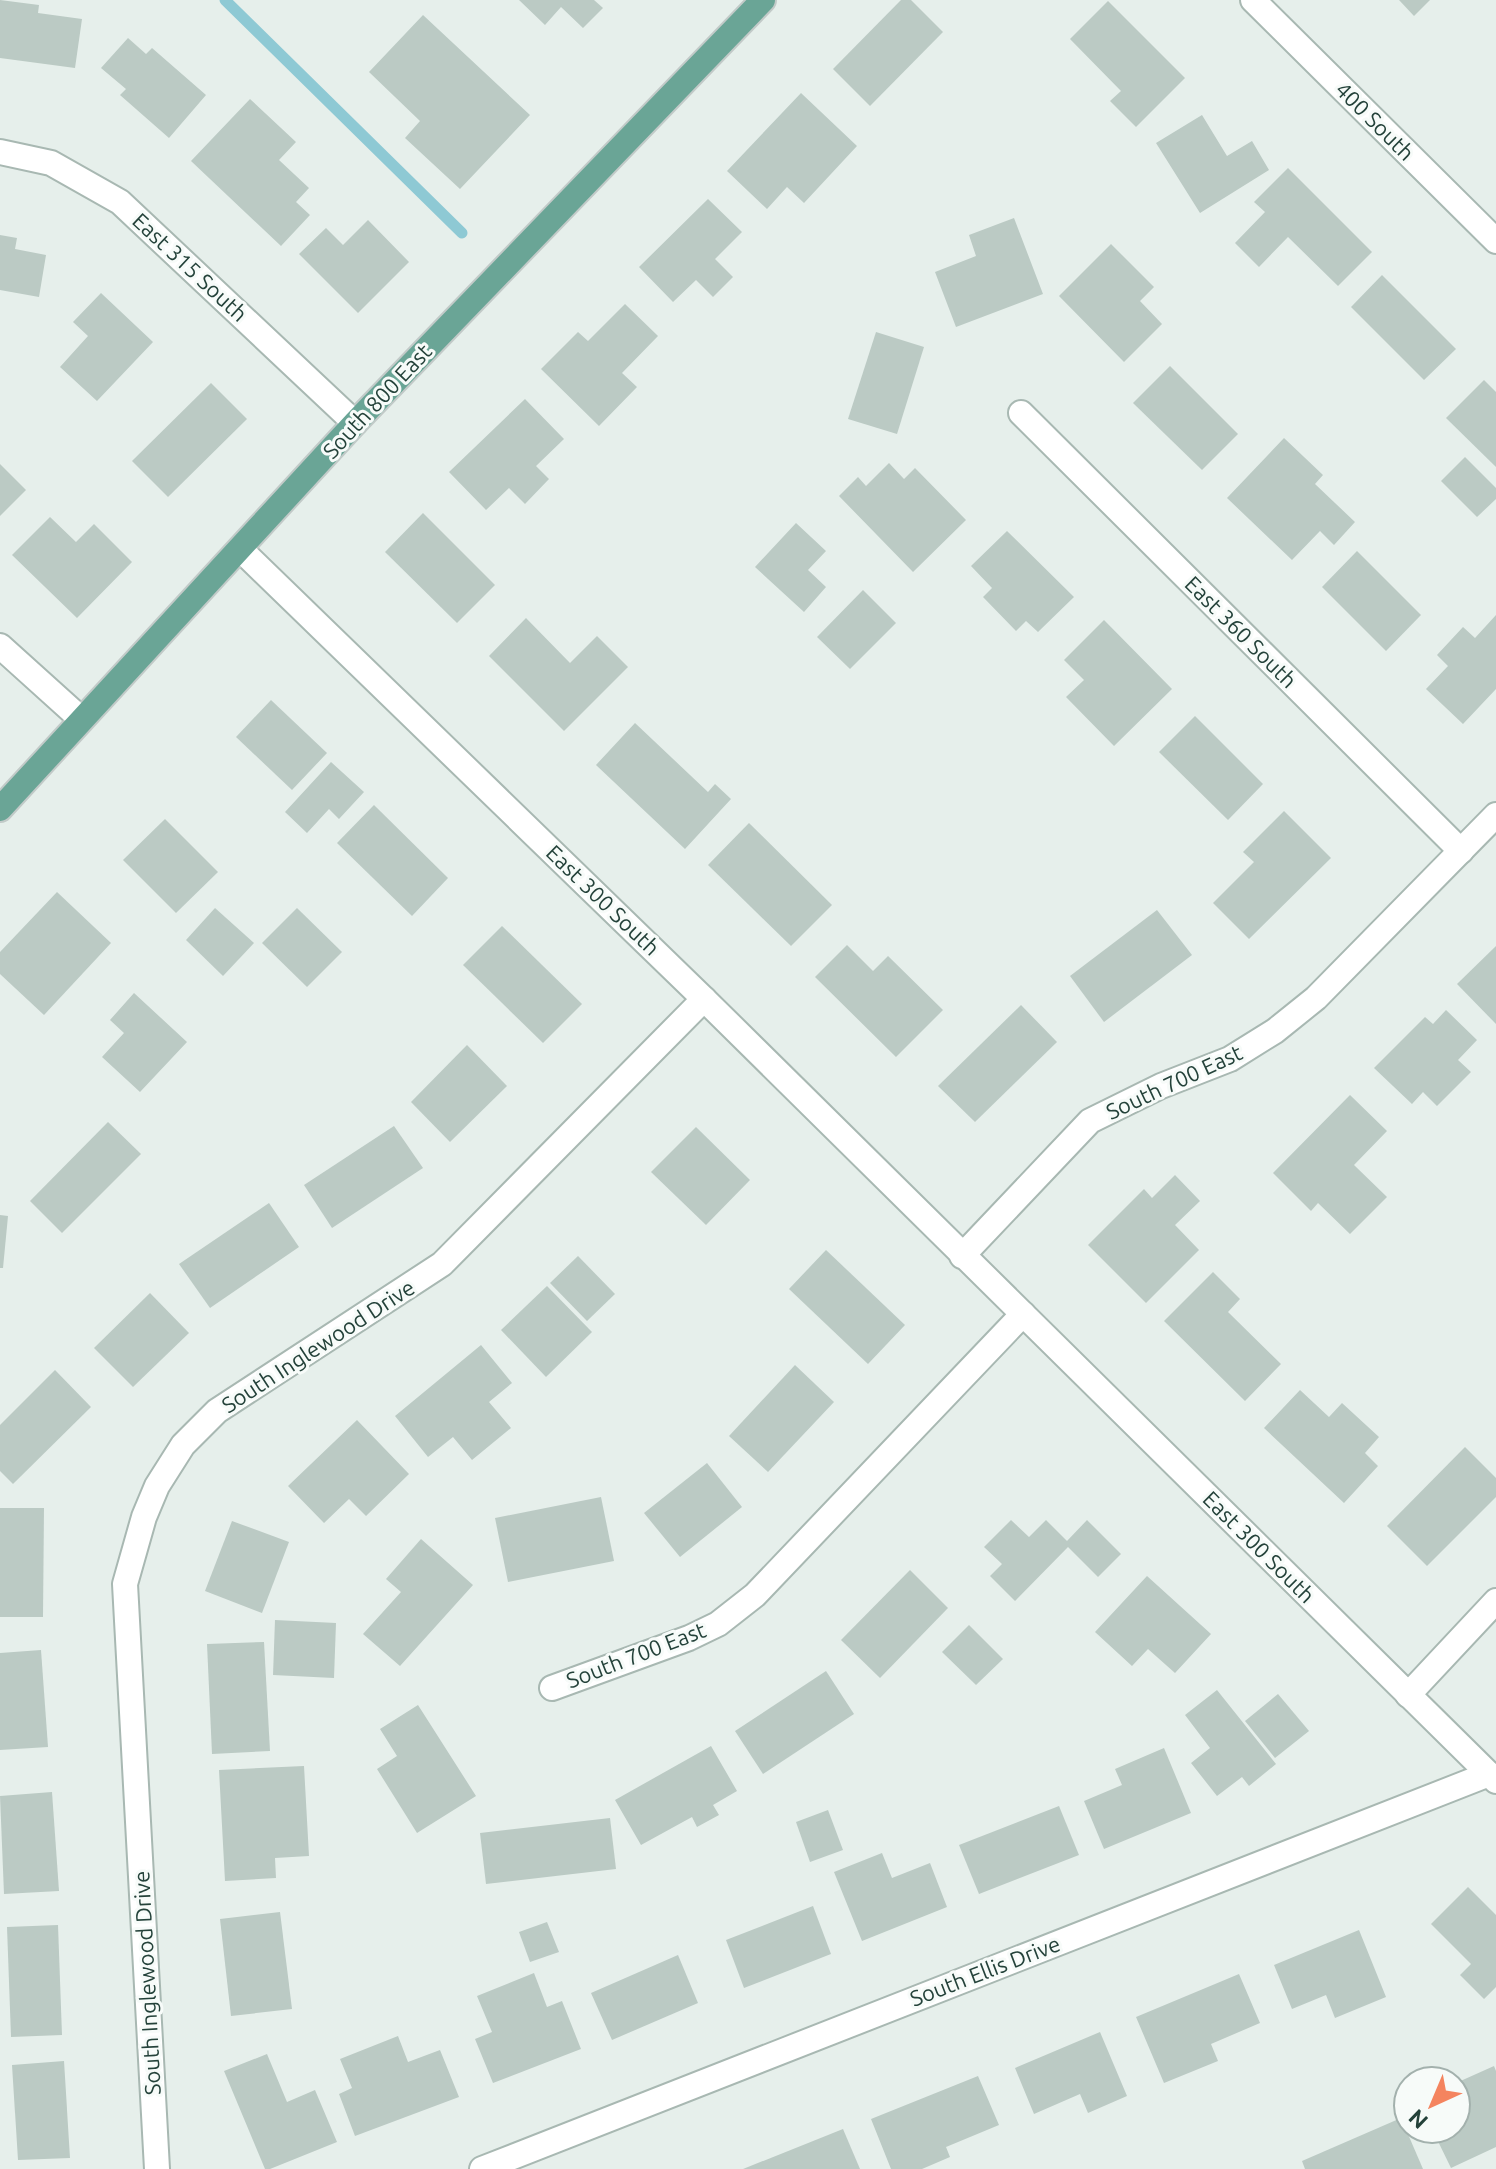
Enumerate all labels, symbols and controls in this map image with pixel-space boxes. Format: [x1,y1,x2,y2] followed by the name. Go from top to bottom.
[1331,76,1420,165] street label: 400 South
[128,207,253,326] street label: East 315 South
[317,338,436,463] street label: South 800 East
[1180,571,1302,693] street label: East 360 South
[542,839,665,960] street label: East 300 South
[1102,1039,1246,1124] street label: South 700 East
[217,1274,419,1417] street label: South Inglewood Drive
[1198,1486,1320,1608] street label: East 300 South
[563,1616,709,1693] street label: South 700 East
[128,1870,165,2096] street label: South Inglewood Drive
[906,1930,1064,2011] street label: South Ellis Drive
[1392,2065,1472,2145] north arrow
[1403,2105,1432,2134] text: N

